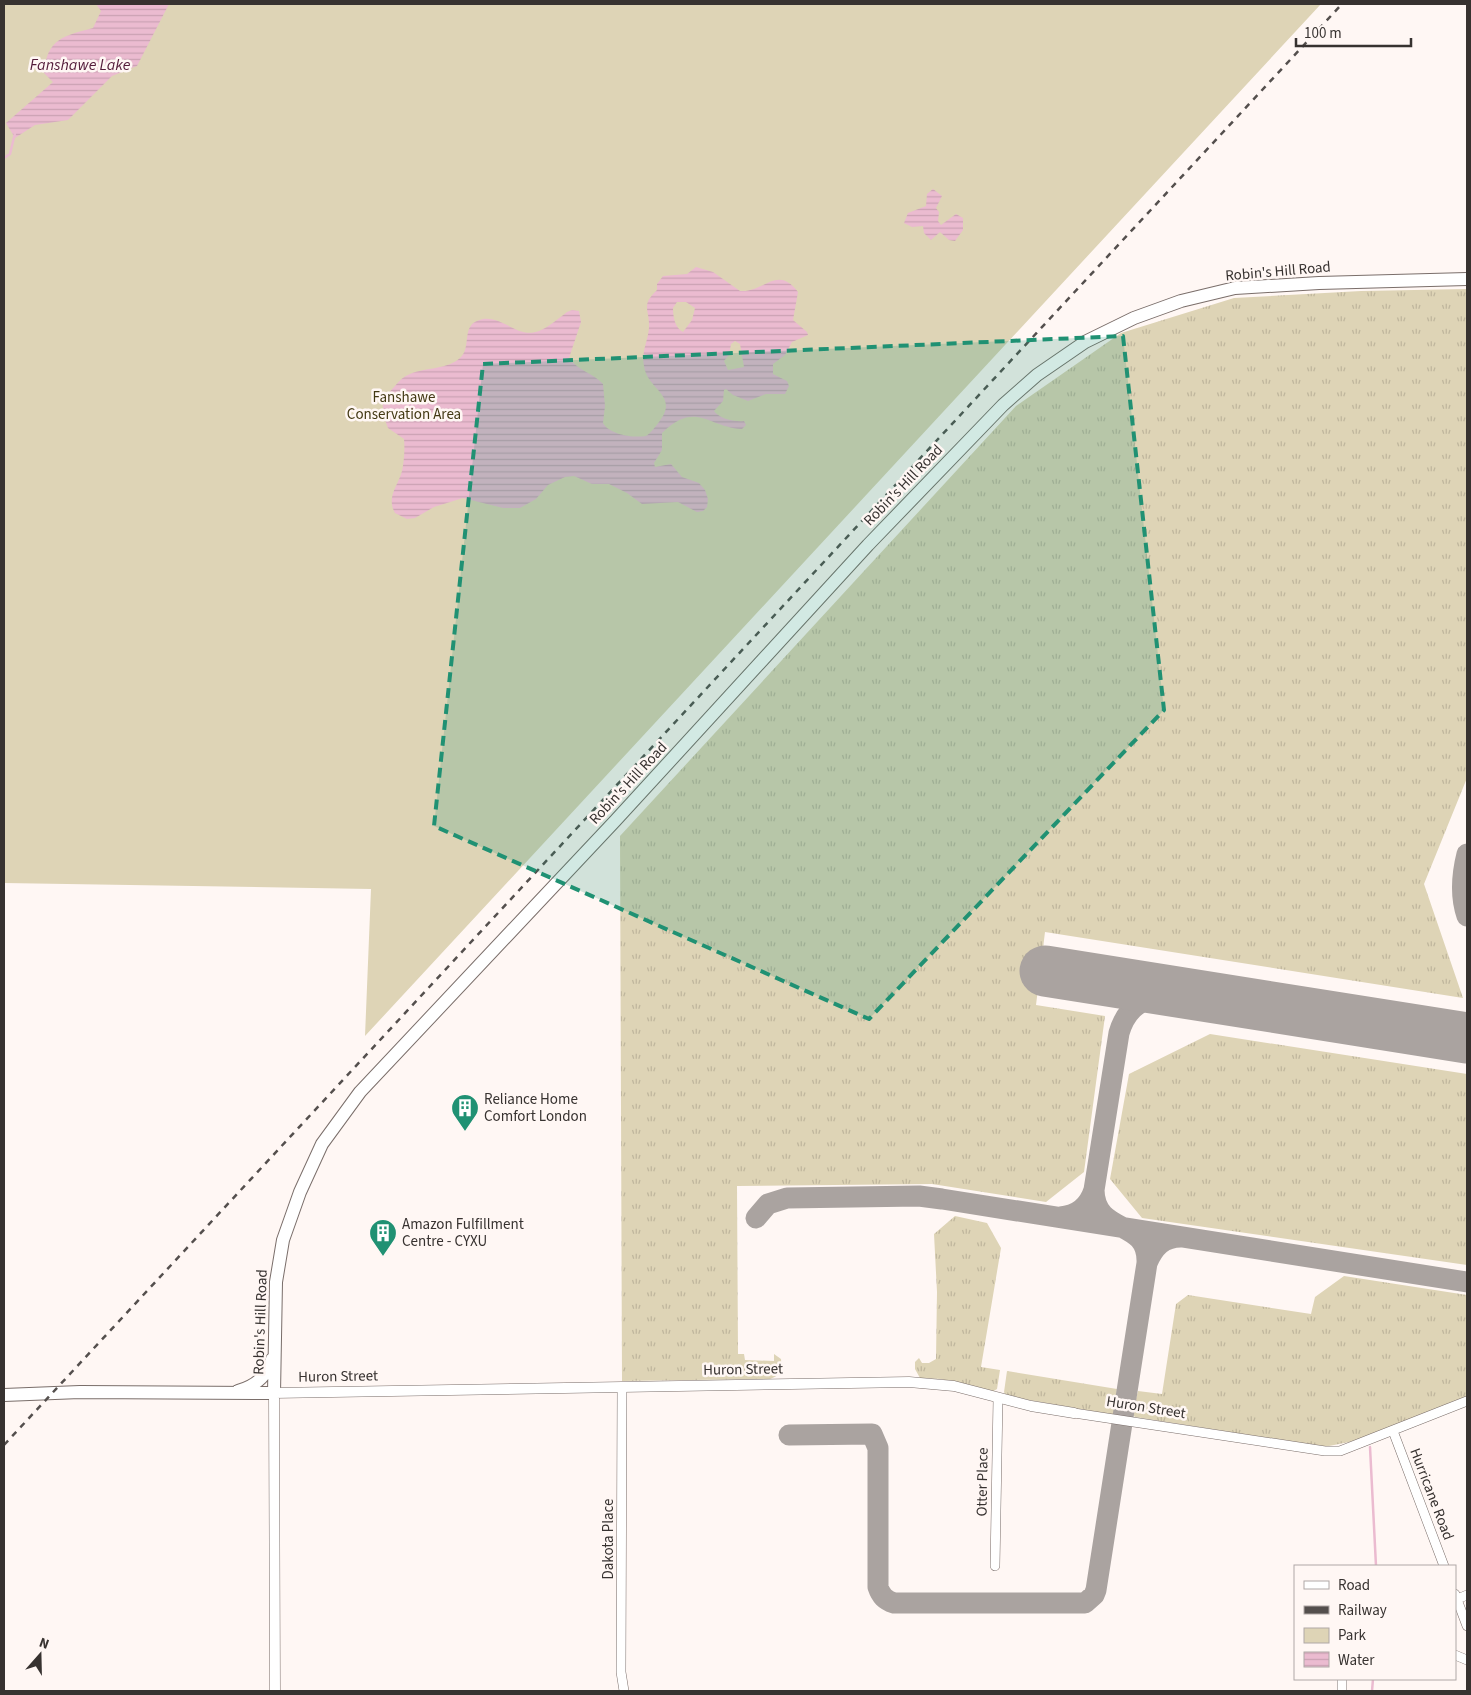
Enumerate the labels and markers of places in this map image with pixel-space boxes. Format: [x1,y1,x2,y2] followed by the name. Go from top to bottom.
[484,1089,587,1127] place label: Reliance Home Comfort London
[450,1093,480,1132] building icon: Reliance Home Comfort London
[402,1214,524,1252] place label: Amazon Fulfillment Centre - CYXU
[368,1218,398,1257] building icon: Amazon Fulfillment Centre - CYXU

